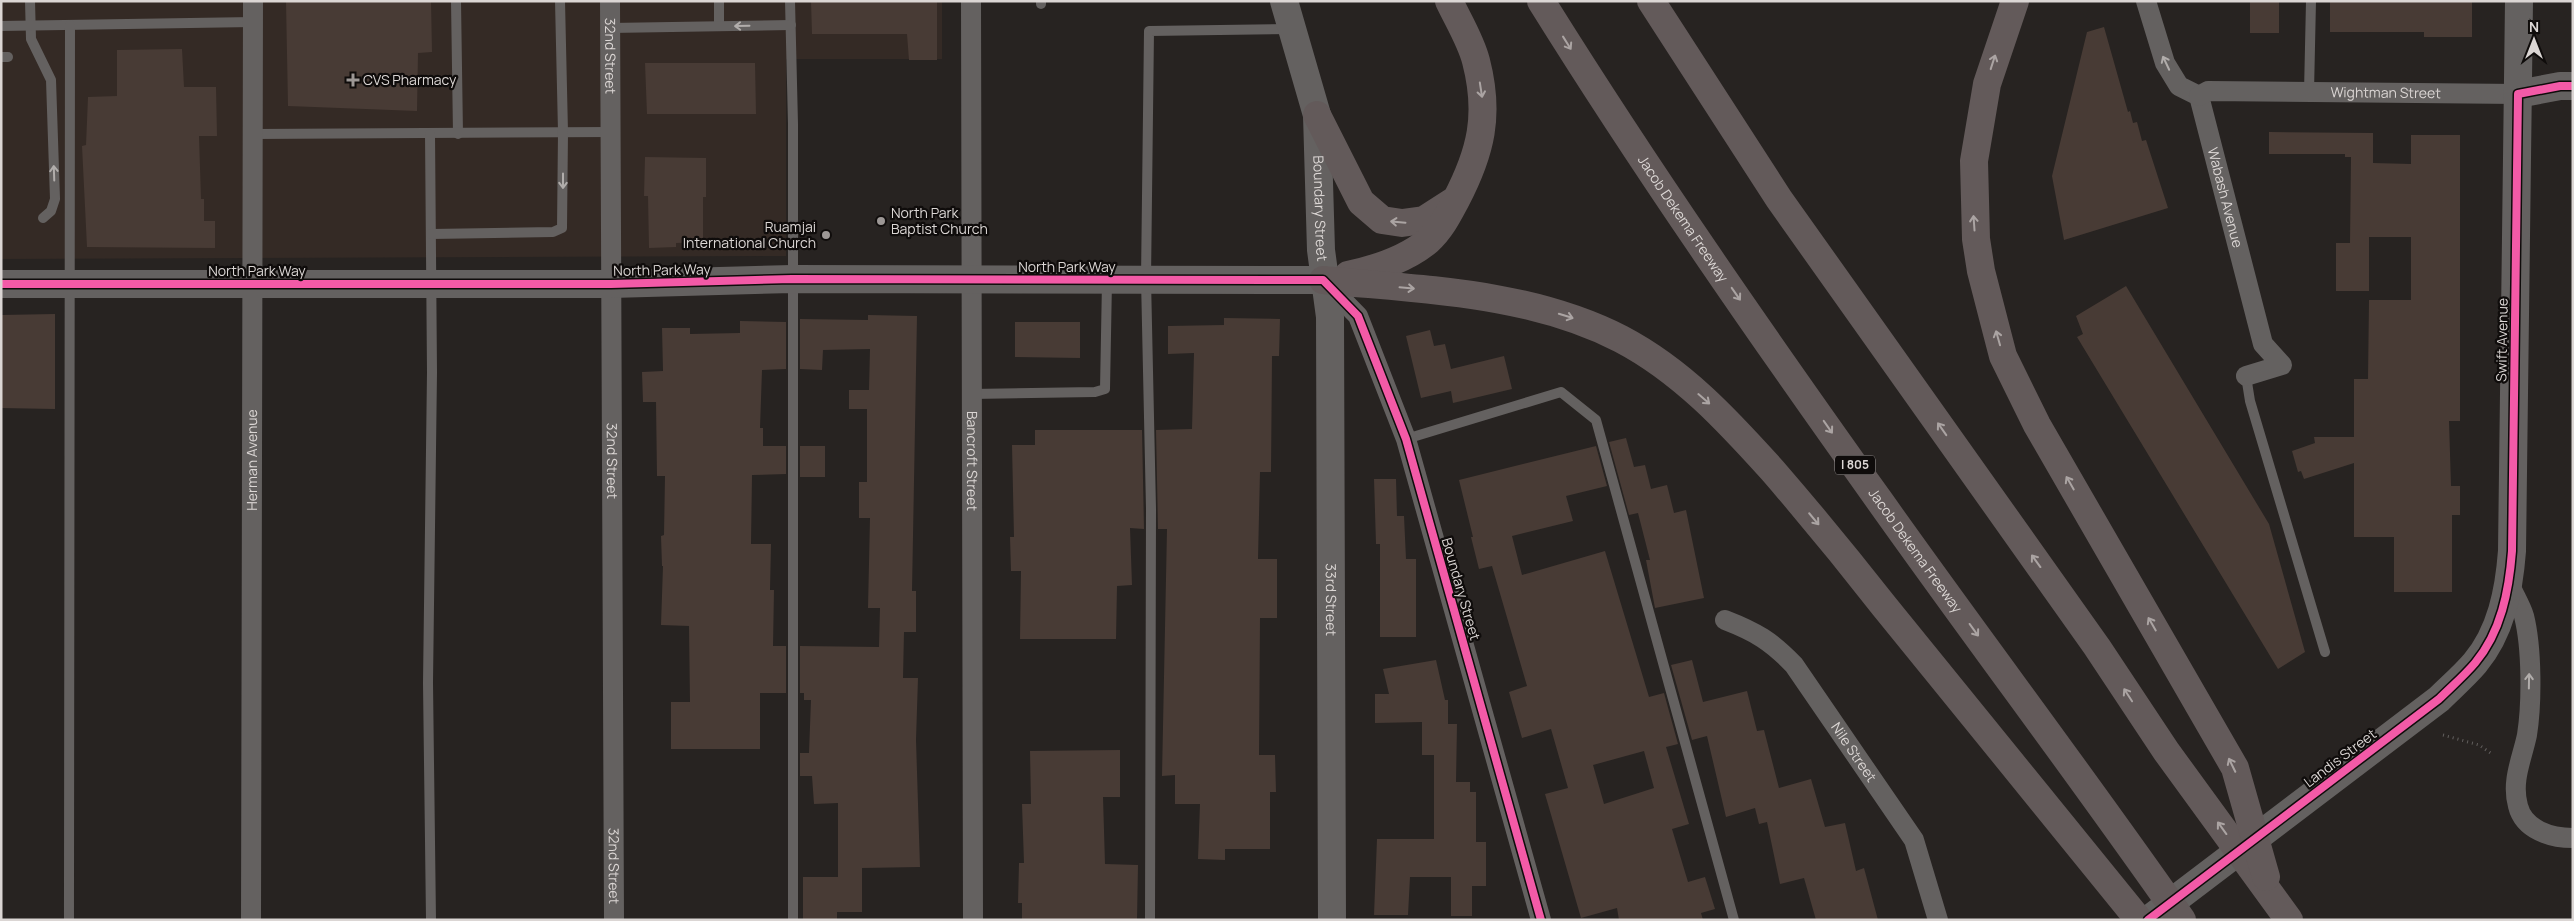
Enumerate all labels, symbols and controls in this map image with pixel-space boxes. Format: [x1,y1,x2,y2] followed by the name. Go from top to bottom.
[2509,15,2559,65] north arrow
[2529,17,2539,36] text: N
[601,18,620,95] street label: 32nd Street
[734,21,750,31] one-way arrow
[1562,35,1572,49] one-way arrow
[1989,55,1999,71] one-way arrow
[2160,56,2170,71] one-way arrow
[363,70,457,89] place label: CVS Pharmacy
[347,74,359,86] marker: CVS Pharmacy
[1476,82,1486,98] one-way arrow
[2330,82,2441,102] street label: Wightman Street
[2204,145,2248,250] street label: Wabash Avenue
[1634,151,1733,286] street label: Jacob Dekema Freeway
[1309,155,1332,263] street label: Boundary Street
[49,166,59,182] one-way arrow
[558,172,568,189] one-way arrow
[891,203,988,238] place label: North Park Baptist Church
[875,215,887,227] marker: North Park Baptist Church
[1970,215,1979,231] one-way arrow
[683,217,816,252] place label: Ruamjai International Church
[1390,217,1406,227] one-way arrow
[820,229,832,241] marker: Ruamjai International Church
[1018,257,1116,276] street label: North Park Way
[613,259,712,280] street label: North Park Way
[208,261,306,280] street label: North Park Way
[1399,283,1415,293] one-way arrow
[1731,286,1741,300] one-way arrow
[2491,298,2512,382] street label: Swift Avenue
[1558,312,1574,322] one-way arrow
[1993,331,2002,347] one-way arrow
[1698,394,1711,405] one-way arrow
[242,409,261,511] street label: Herman Avenue
[963,411,982,511] street label: Bancroft Street
[1823,420,1833,434] one-way arrow
[1937,422,1947,436] one-way arrow
[603,423,622,500] street label: 32nd Street
[1835,456,1875,474] road number: I 805
[2065,477,2075,491] one-way arrow
[1864,484,1967,617] street label: Jacob Dekema Freeway
[1809,512,1820,525] one-way arrow
[1438,535,1485,643] street label: Boundary Street
[2031,554,2041,568] one-way arrow
[1322,563,1341,636] street label: 33rd Street
[2146,617,2156,631] one-way arrow
[1969,623,1979,637] one-way arrow
[2524,673,2534,690] one-way arrow
[2123,688,2133,702] one-way arrow
[1827,718,1882,786] street label: Nile Street
[2300,724,2380,791] street label: Landis Street
[2227,757,2237,772] one-way arrow
[2217,821,2227,835] one-way arrow
[605,828,624,905] street label: 32nd Street

